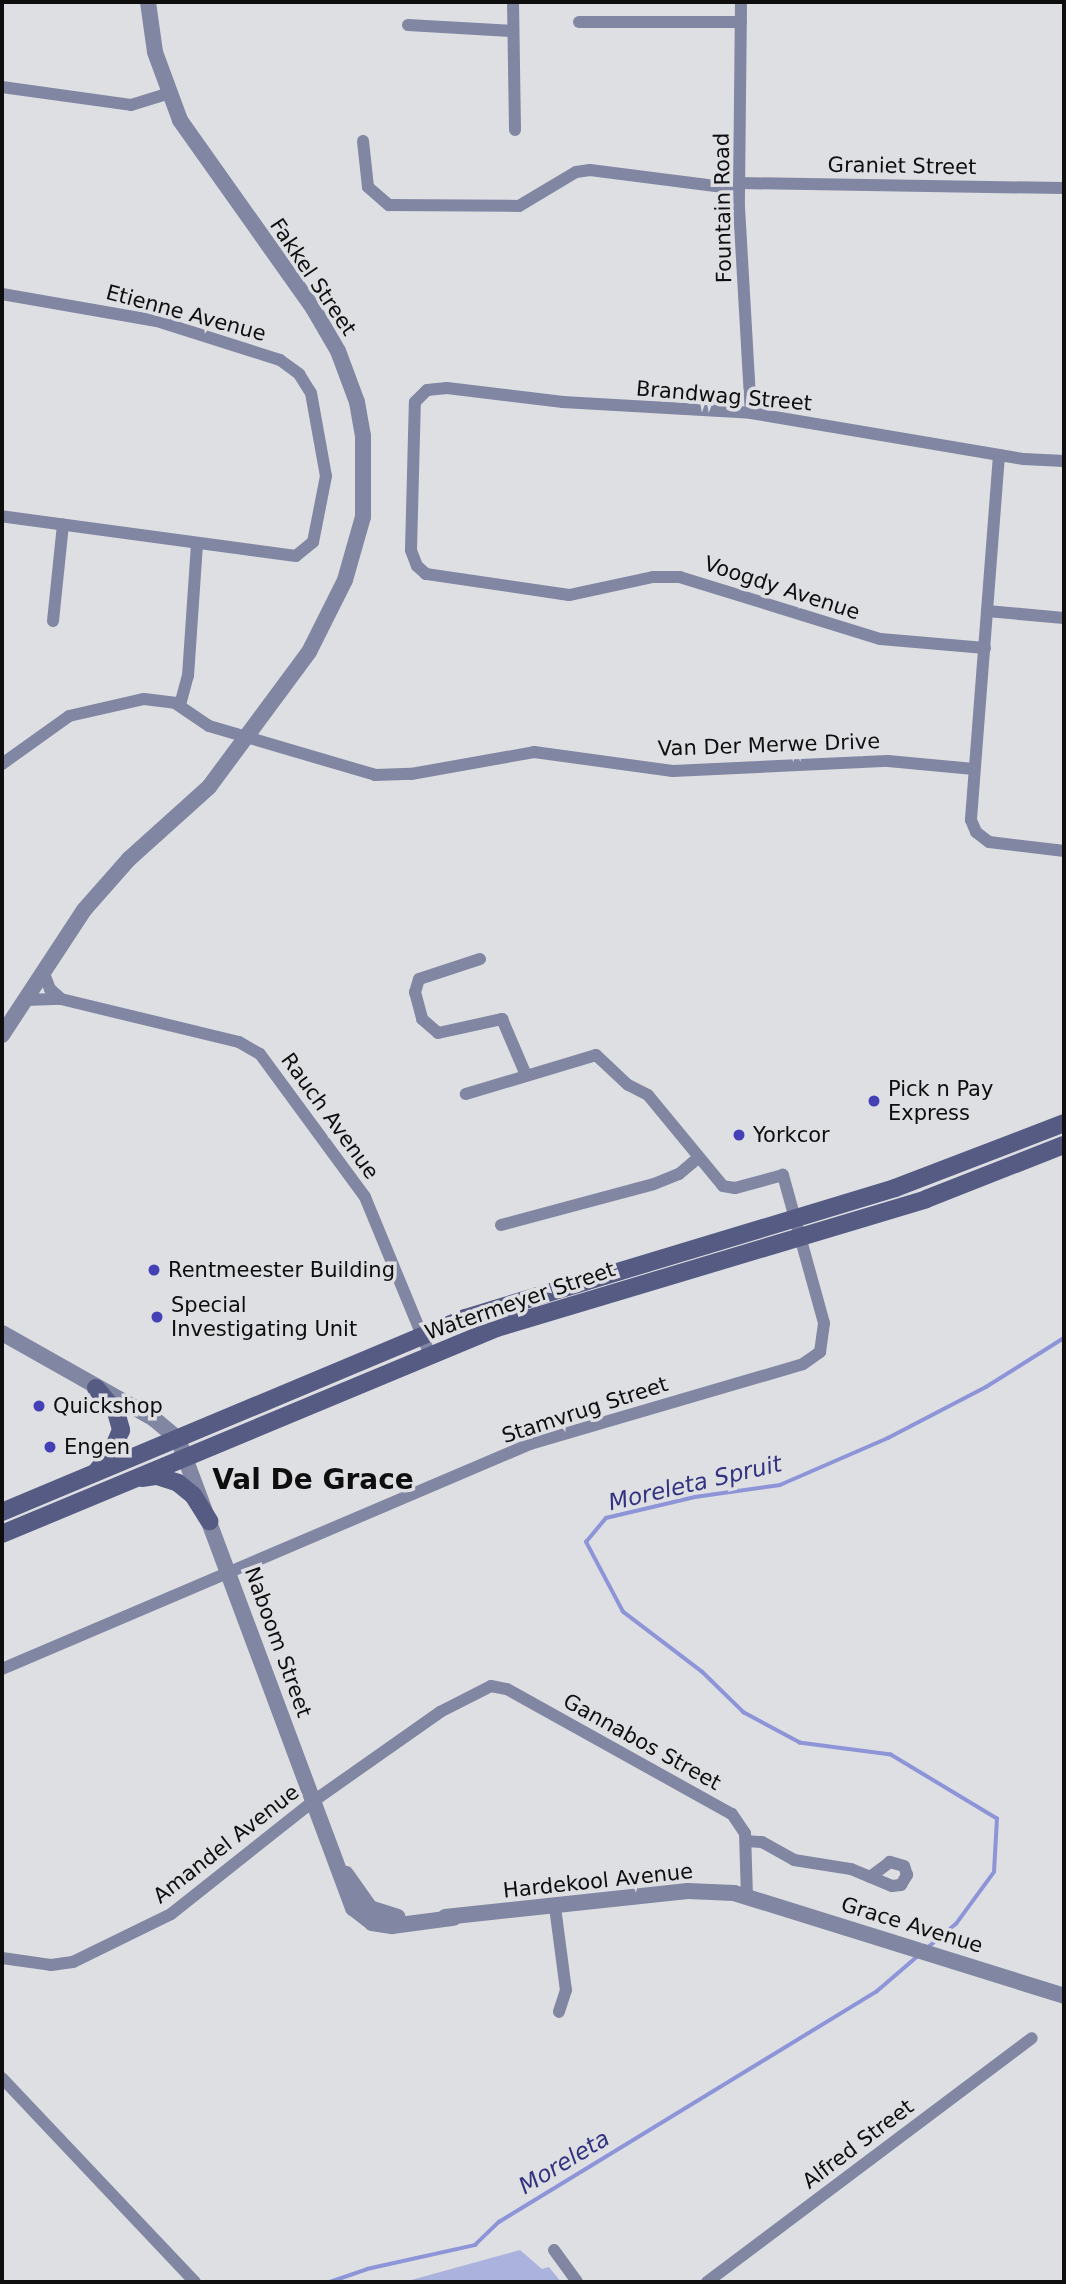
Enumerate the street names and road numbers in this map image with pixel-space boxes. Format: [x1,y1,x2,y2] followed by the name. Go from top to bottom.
[709,133,737,283] street label: Fountain Road
[828,152,976,180] street label: Graniet Street
[265,214,361,340] street label: Fakkel Street
[103,280,269,346] street label: Etienne Avenue
[635,376,813,416] street label: Brandwag Street
[701,551,863,625] street label: Voogdy Avenue
[657,729,881,761] street label: Van Der Merwe Drive
[276,1048,384,1184] street label: Rauch Avenue
[422,1257,618,1345] street label: Watermeyer Street
[499,1371,671,1449] street label: Stamvrug Street
[239,1563,317,1721] street label: Naboom Street
[559,1688,725,1796] street label: Gannabos Street
[148,1779,304,1909] street label: Amandel Avenue
[502,1858,694,1904] street label: Hardekool Avenue
[838,1891,986,1959] street label: Grace Avenue
[798,2094,918,2194] street label: Alfred Street

